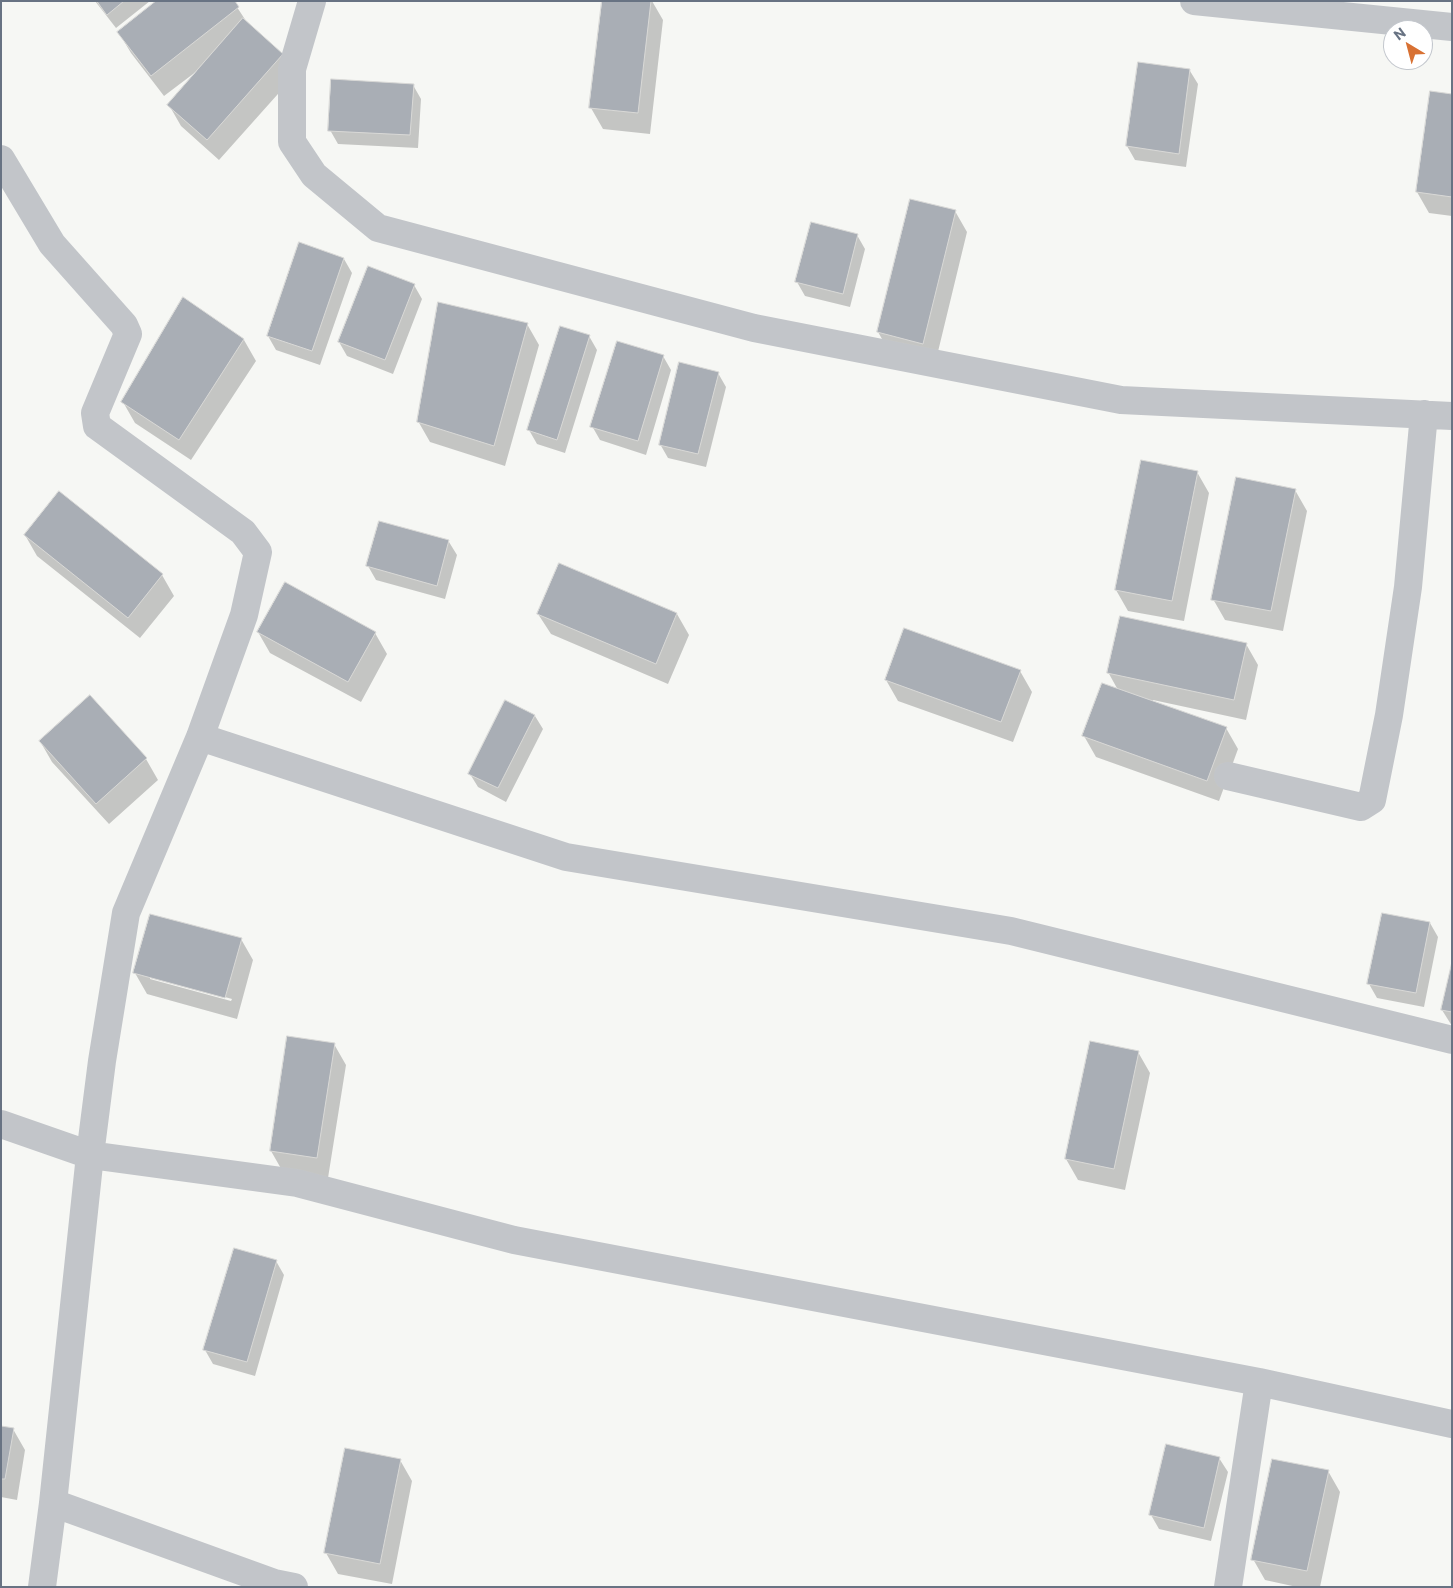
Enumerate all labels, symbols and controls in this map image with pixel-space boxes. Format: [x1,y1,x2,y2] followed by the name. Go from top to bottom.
[1383,20,1433,70] north arrow
[1390,23,1409,43] text: N

